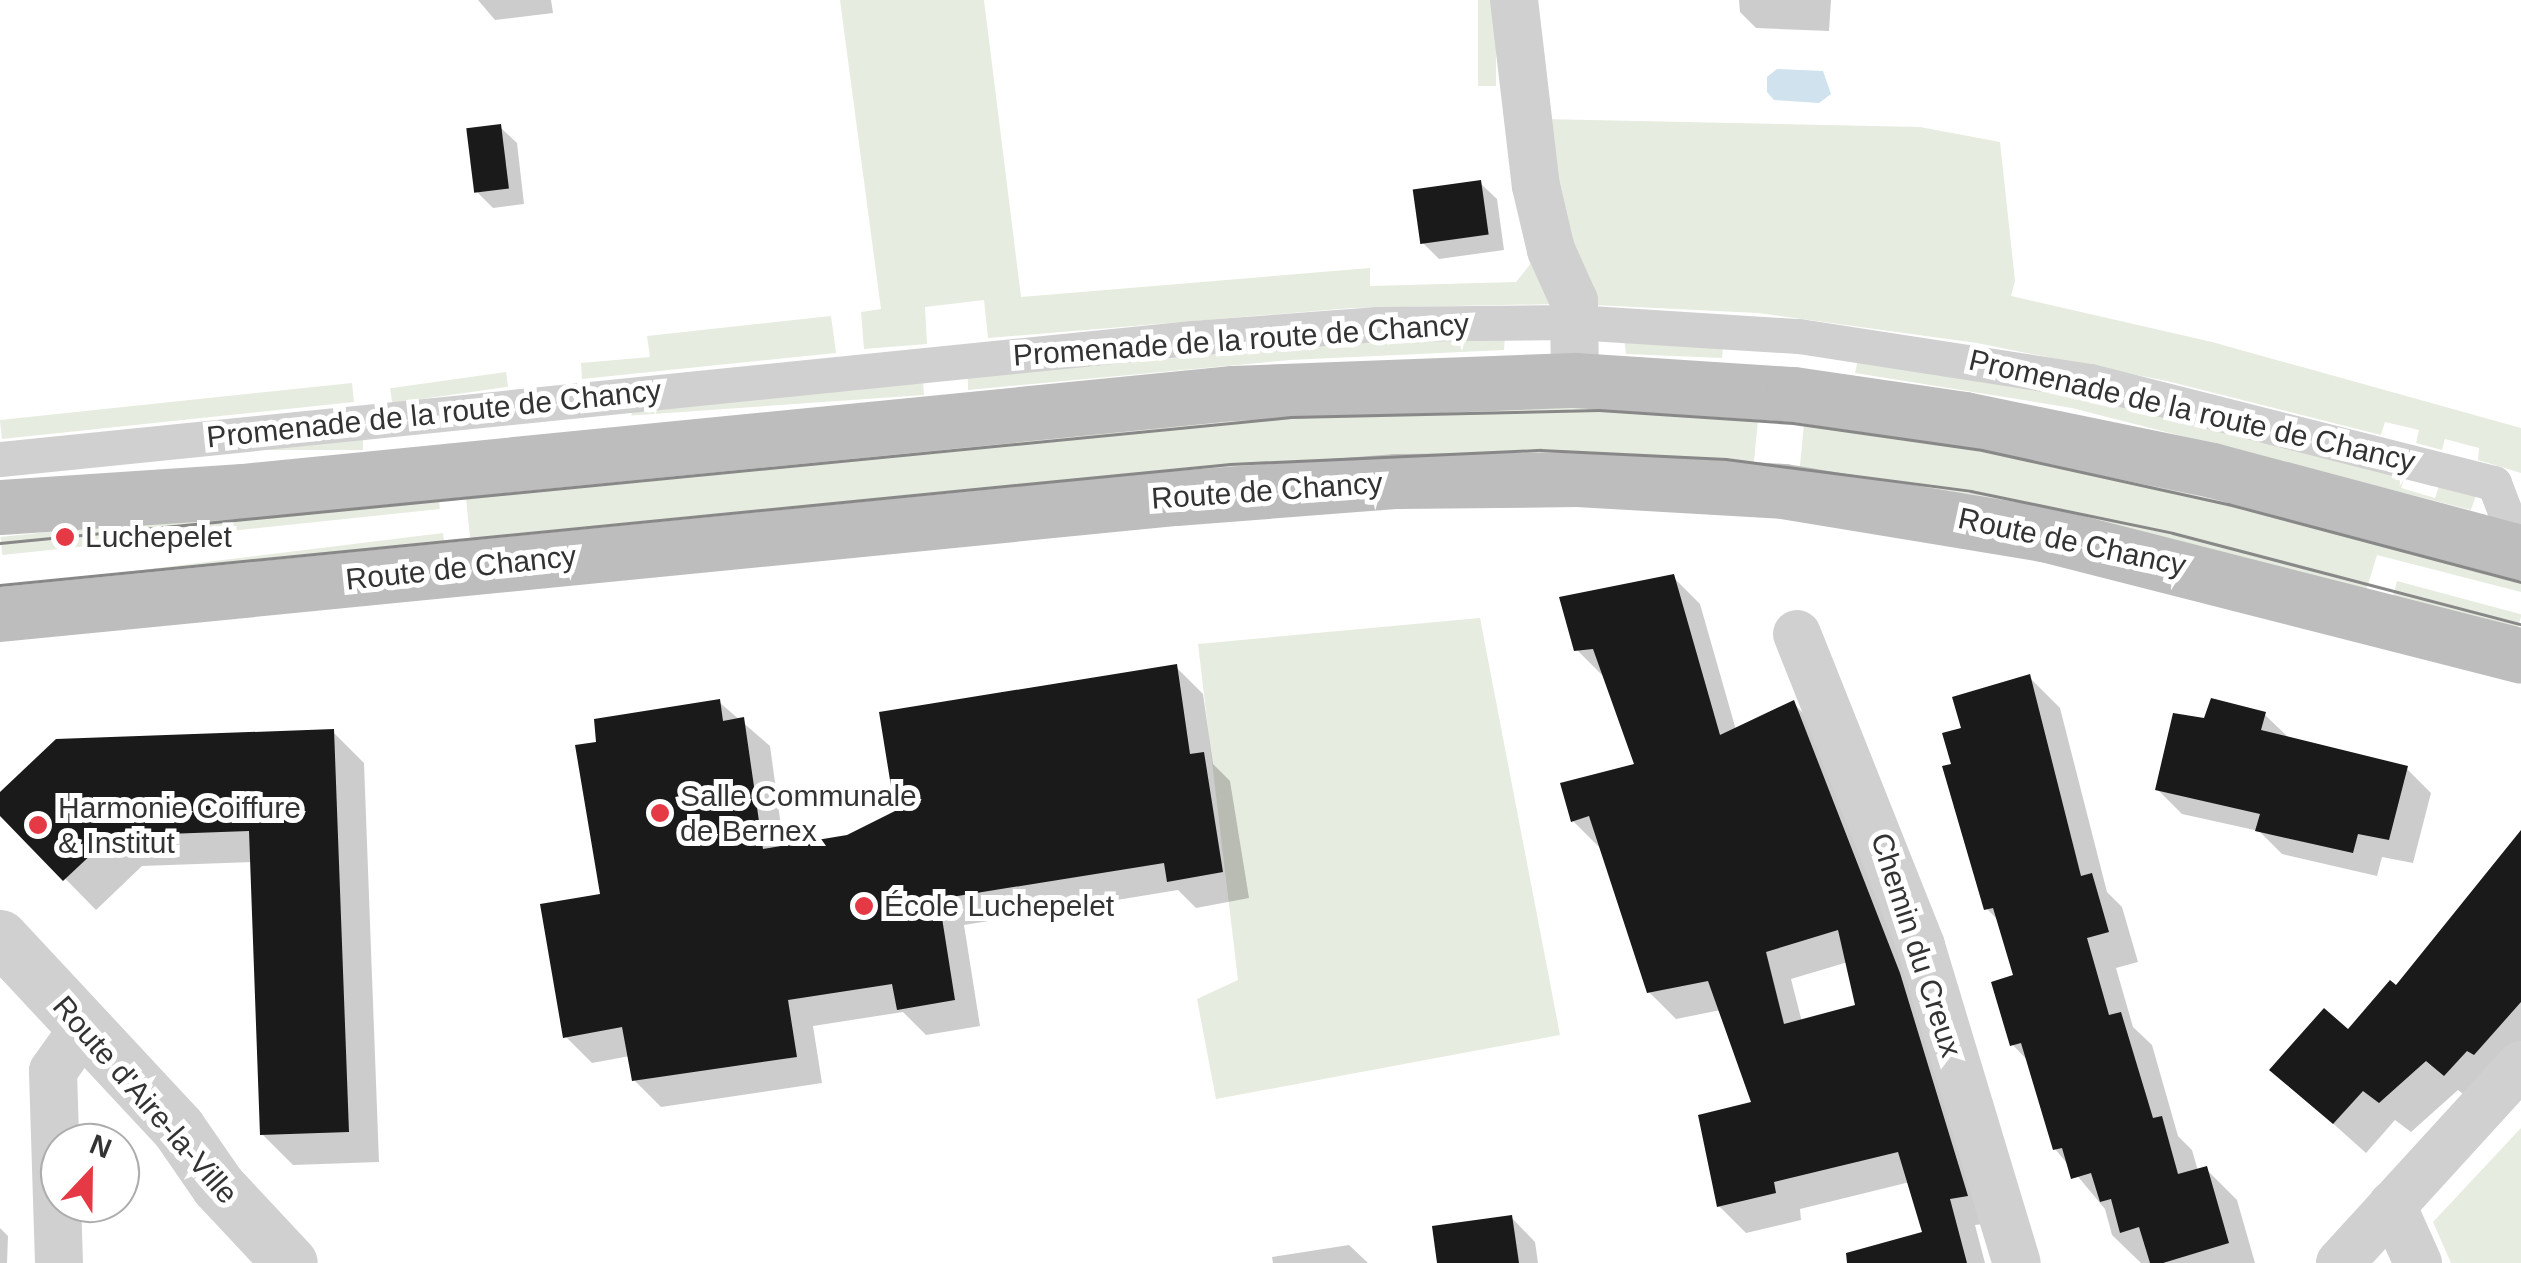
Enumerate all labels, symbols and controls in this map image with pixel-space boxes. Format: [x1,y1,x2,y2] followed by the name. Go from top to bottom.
[1012,306,1470,374] street label: Promenade de la route de Chancy
[1965,342,2419,480] street label: Promenade de la route de Chancy
[205,372,663,456] street label: Promenade de la route de Chancy
[1150,465,1384,517] street label: Route de Chancy
[1955,500,2189,584] street label: Route de Chancy
[85,519,232,555] place label: Luchepelet
[54,526,76,548] marker: Luchepelet
[344,538,578,598] street label: Route de Chancy
[680,778,917,848] place label: Salle Communale de Bernex
[58,790,301,860] place label: Harmonie Coiffure & Institut
[649,802,671,824] marker: Salle Communale de Bernex
[27,814,49,836] marker: Harmonie Coiffure & Institut
[1863,828,1969,1062] street label: Chemin du Creux
[884,888,1114,924] place label: École Luchepelet
[853,895,875,917] marker: École Luchepelet
[45,989,245,1211] street label: Route d'Aire-la-Ville
[40,1123,140,1223] north arrow
[85,1128,116,1165] text: N

